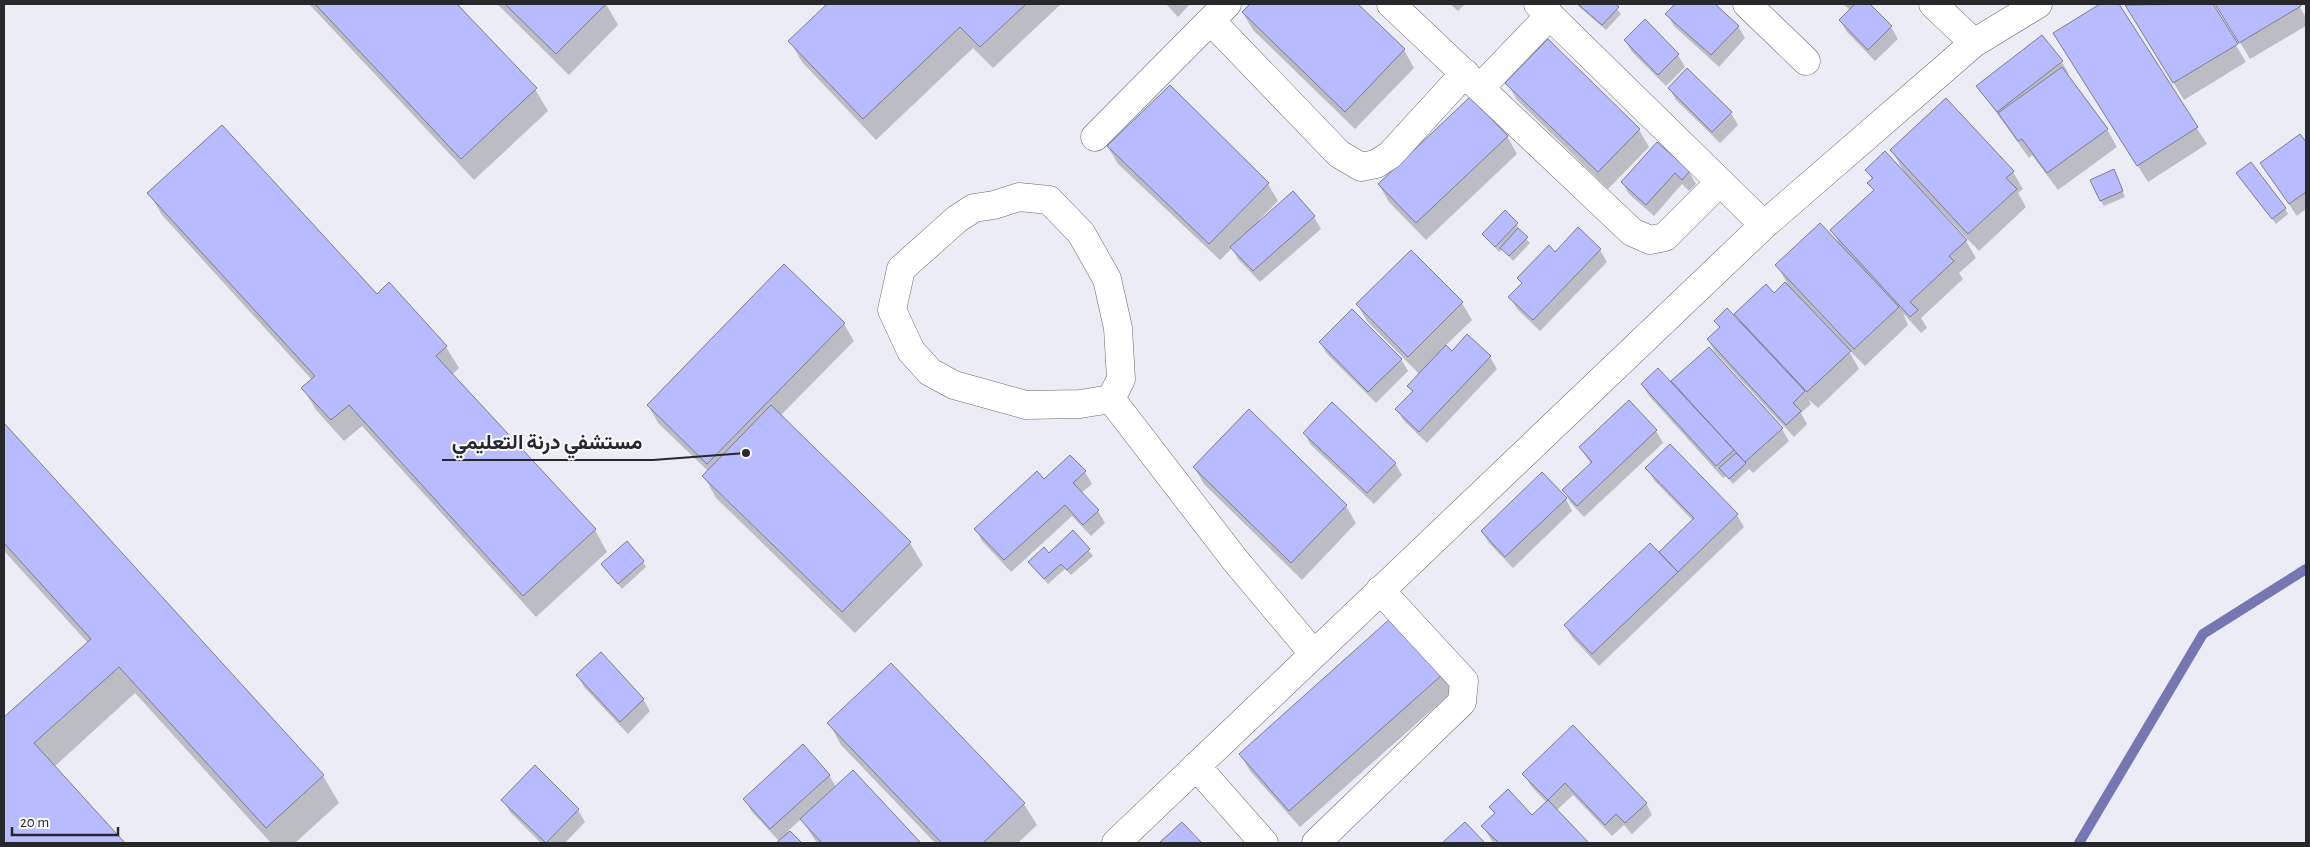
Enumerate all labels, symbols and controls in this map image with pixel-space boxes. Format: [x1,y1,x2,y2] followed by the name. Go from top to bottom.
[442,424,653,460] callout: مستشفي درنة التعليمي
[452,432,642,459] text: مستشفي درنة التعليمي
[12,804,119,836] scale bar
[20,815,49,830] text: 20 m

